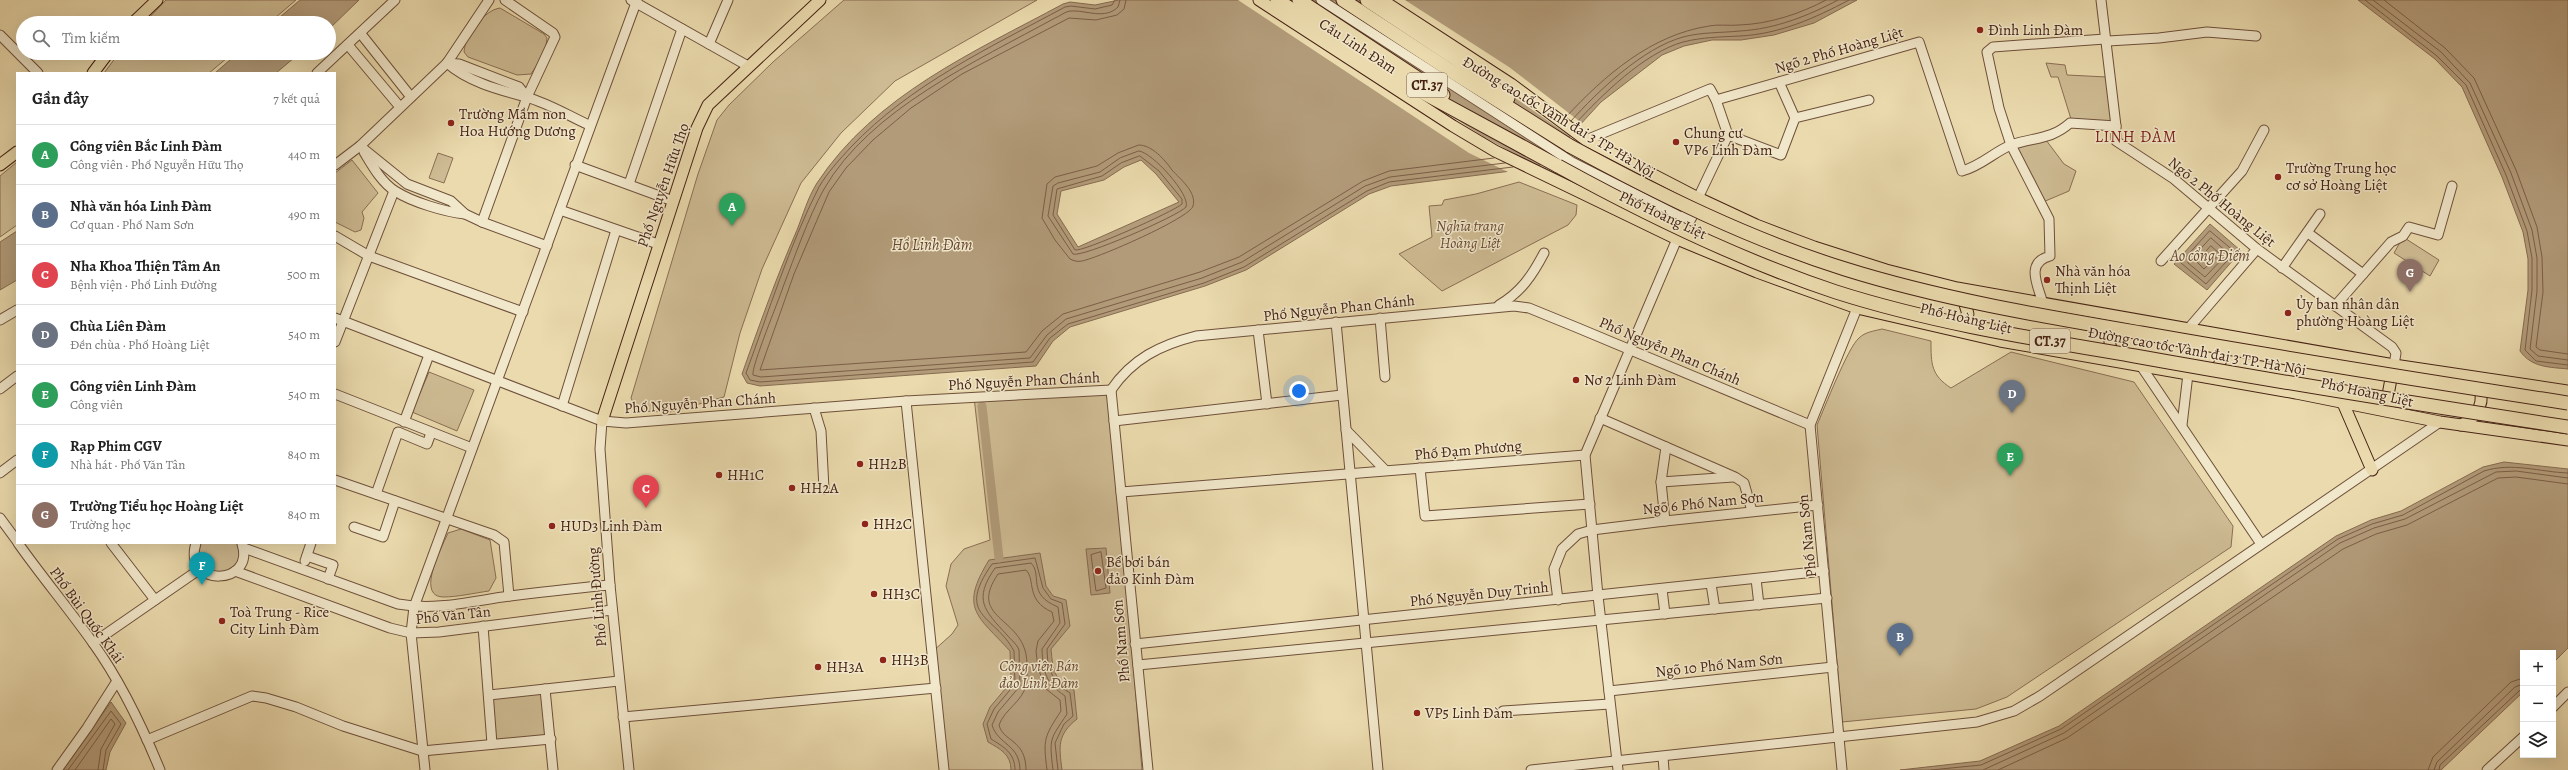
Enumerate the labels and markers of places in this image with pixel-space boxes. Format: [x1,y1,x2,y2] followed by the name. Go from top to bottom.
[1988,20,2084,40] place label: Đình Linh Đàm
[1975,25,1985,35] marker: Đình Linh Đàm
[459,104,576,141] place label: Trường Mầm non Hoa Hướng Dương
[446,118,456,128] marker: Trường Mầm non Hoa Hướng Dương
[1683,123,1773,160] place label: Chung cư VP6 Linh Đàm
[1671,137,1681,147] marker: Chung cư VP6 Linh Đàm
[2286,158,2396,195] place label: Trường Trung học cơ sở Hoàng Liệt
[2273,172,2283,182] marker: Trường Trung học cơ sở Hoàng Liệt
[719,193,745,226] pin: A
[2397,259,2423,292] pin: G
[2055,261,2131,298] place label: Nhà văn hóa Thịnh Liệt
[2042,275,2052,285] marker: Nhà văn hóa Thịnh Liệt
[2296,294,2414,331] place label: Ủy ban nhân dân phường Hoàng Liệt
[2283,308,2293,318] marker: Ủy ban nhân dân phường Hoàng Liệt
[1584,370,1677,390] place label: Nơ 2 Linh Đàm
[1571,375,1581,385] marker: Nơ 2 Linh Đàm
[1999,380,2025,413] pin: D
[1997,443,2023,476] pin: E
[868,454,907,474] place label: HH2B
[855,459,865,469] marker: HH2B
[727,465,764,485] place label: HH1C
[714,470,724,480] marker: HH1C
[633,475,659,508] pin: C
[800,478,839,498] place label: HH2A
[787,483,797,493] marker: HH2A
[873,514,912,534] place label: HH2C
[560,516,663,536] place label: HUD3 Linh Đàm
[860,519,870,529] marker: HH2C
[547,521,557,531] marker: HUD3 Linh Đàm
[189,552,215,585] pin: F
[1106,552,1195,589] place label: Bể bơi bán đảo Kinh Đàm
[1093,566,1103,576] marker: Bể bơi bán đảo Kinh Đàm
[882,584,920,604] place label: HH3C
[869,589,879,599] marker: HH3C
[230,602,329,639] place label: Toà Trung - Rice City Linh Đàm
[217,616,227,626] marker: Toà Trung - Rice City Linh Đàm
[1887,623,1913,656] pin: B
[891,650,929,670] place label: HH3B
[878,655,888,665] marker: HH3B
[826,657,864,677] place label: HH3A
[813,662,823,672] marker: HH3A
[1424,703,1514,723] place label: VP5 Linh Đàm
[1412,708,1422,718] marker: VP5 Linh Đàm

